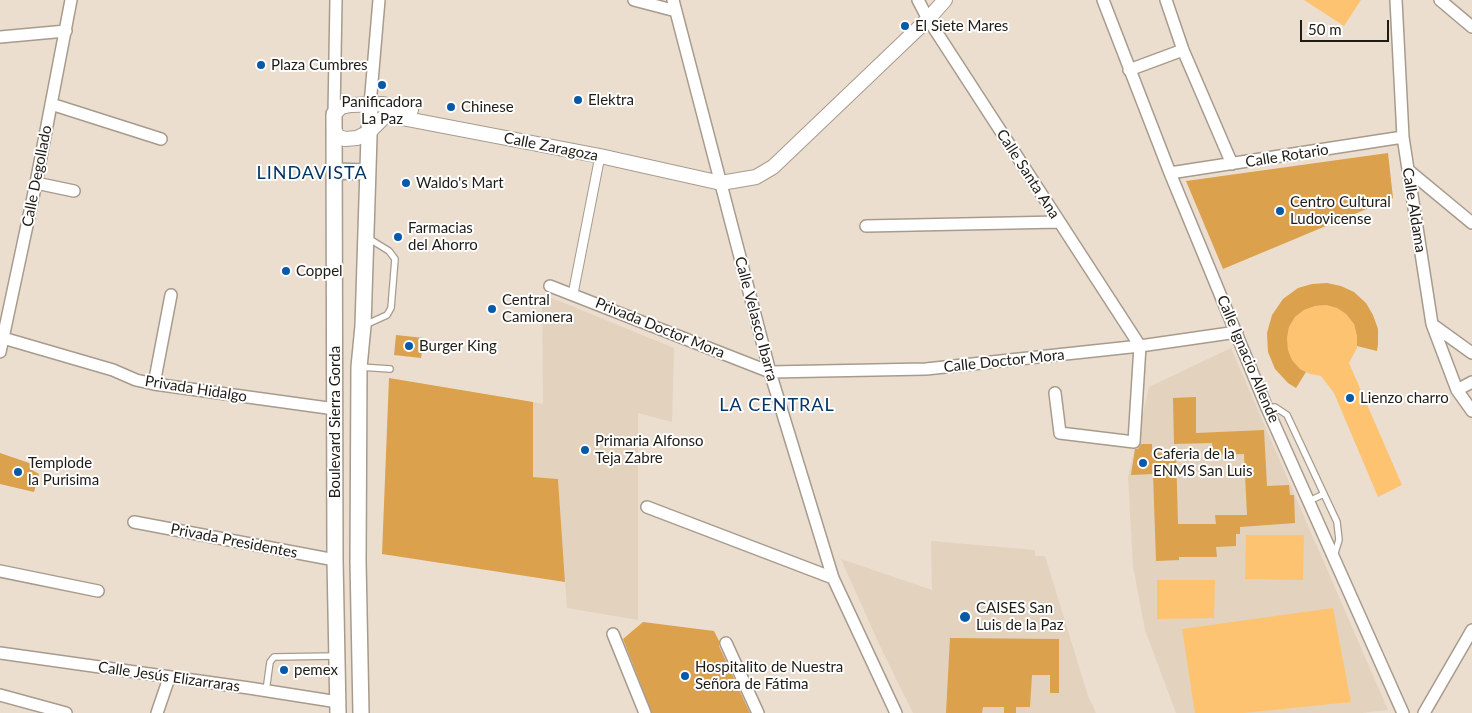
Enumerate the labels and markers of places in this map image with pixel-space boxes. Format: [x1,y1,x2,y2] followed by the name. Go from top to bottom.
[915,17,1008,35] place label: El Siete Mares
[899,20,911,32] marker: El Siete Mares
[271,56,368,74] place label: Plaza Cumbres
[255,59,267,71] marker: Plaza Cumbres
[376,79,388,91] marker: Panificadora La Paz
[588,91,634,109] place label: Elektra
[341,93,423,128] place label: Panificadora La Paz
[572,94,584,106] marker: Elektra
[461,98,514,116] place label: Chinese
[445,101,457,113] marker: Chinese
[416,174,504,192] place label: Waldo's Mart
[400,177,412,189] marker: Waldo's Mart
[1290,193,1391,228] place label: Centro Cultural Ludovicense
[1274,205,1286,217] marker: Centro Cultural Ludovicense
[408,219,478,254] place label: Farmacias del Ahorro
[392,231,404,243] marker: Farmacias del Ahorro
[296,262,343,280] place label: Coppel
[280,265,292,277] marker: Coppel
[502,291,573,326] place label: Central Camionera
[486,303,498,315] marker: Central Camionera
[419,337,497,355] place label: Burger King
[403,340,415,352] marker: Burger King
[1360,389,1449,407] place label: Lienzo charro
[1344,392,1356,404] marker: Lienzo charro
[595,432,704,467] place label: Primaria Alfonso Teja Zabre
[579,444,591,456] marker: Primaria Alfonso Teja Zabre
[1153,445,1252,480] place label: Caferia de la ENMS San Luis
[28,454,99,489] place label: Templode la Purisima
[1137,457,1149,469] marker: Caferia de la ENMS San Luis
[12,466,24,478] marker: Templode la Purisima
[976,599,1064,634] place label: CAISES San Luis de la Paz
[958,610,972,624] marker: CAISES San Luis de la Paz
[695,658,843,693] place label: Hospitalito de Nuestra Señora de Fátima
[294,661,338,679] place label: pemex
[278,664,290,676] marker: pemex
[679,670,691,682] marker: Hospitalito de Nuestra Señora de Fátima

